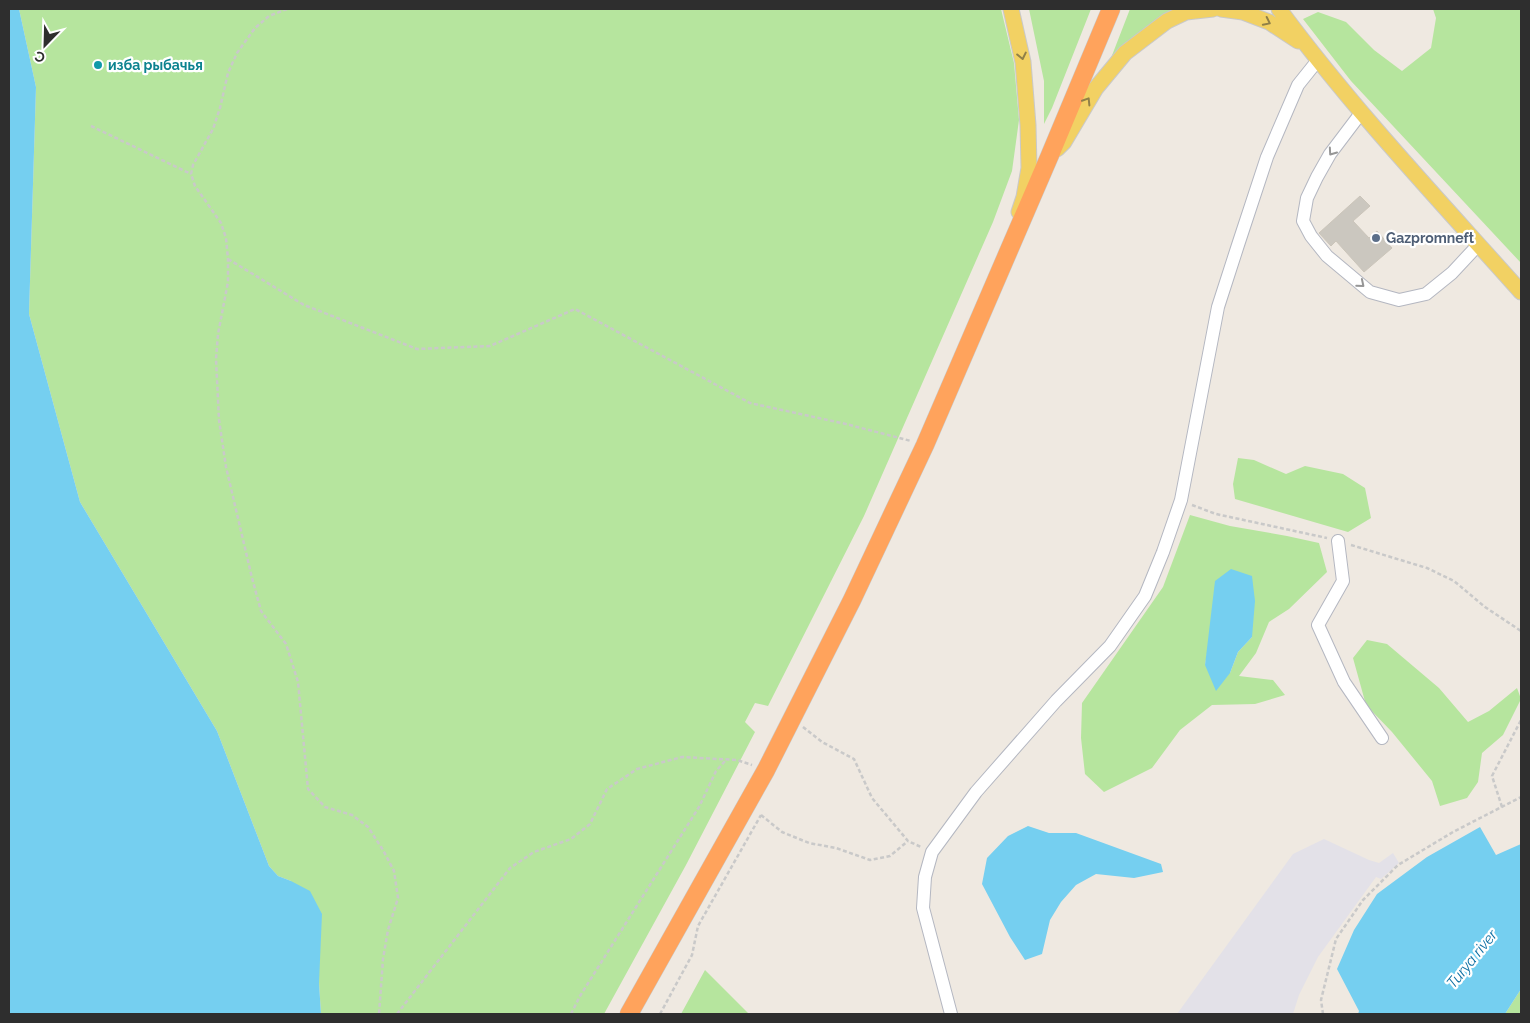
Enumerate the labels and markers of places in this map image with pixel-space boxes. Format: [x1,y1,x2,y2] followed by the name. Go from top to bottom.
[108,57,203,73] place label: изба рыбачья
[92,59,104,71] marker: изба рыбачья
[1386,230,1475,246] place label: Gazpromneft
[1370,232,1382,244] marker: Gazpromneft

